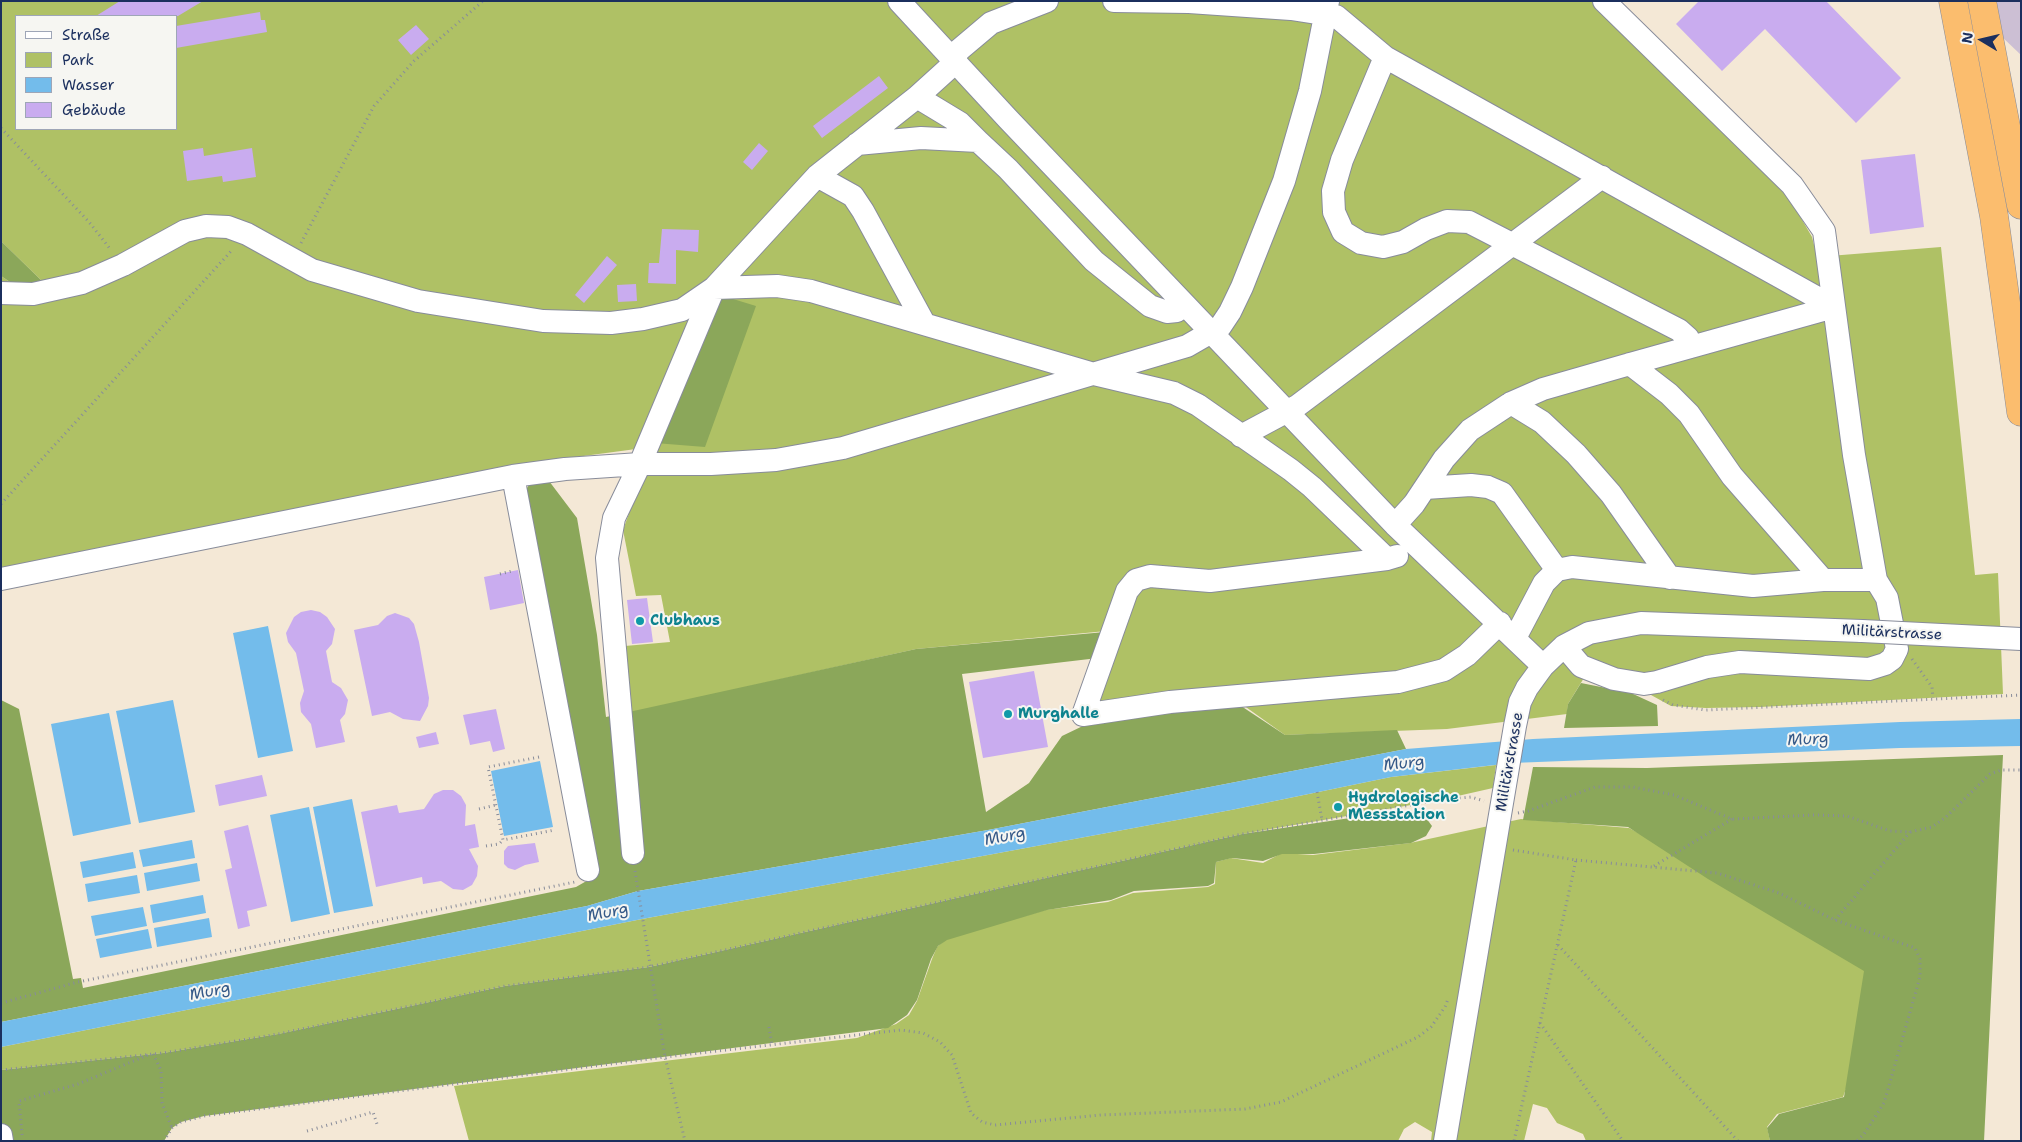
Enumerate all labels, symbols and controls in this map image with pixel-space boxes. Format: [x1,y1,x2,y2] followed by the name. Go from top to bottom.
[15,15,178,130] legend
[1957,15,2007,65] north arrow
[62,25,110,45] text: Straße
[1957,31,1977,45] text: N
[62,50,94,70] text: Park
[62,75,115,95] text: Wasser
[62,100,126,120] text: Gebäude
[650,612,720,630] place label: Clubhaus
[634,615,646,627] marker: Clubhaus
[1841,621,1943,645] street label: Militärstrasse
[1018,705,1099,723] place label: Murghalle
[1002,708,1014,720] marker: Murghalle
[1492,711,1528,813] street label: Militärstrasse
[1787,730,1829,750] water label: Murg
[1383,752,1425,776] water label: Murg
[1348,789,1459,824] place label: Hydrologische Messstation
[1332,801,1344,813] marker: Hydrologische Messstation
[983,824,1027,850] water label: Murg
[586,900,630,926] water label: Murg
[188,979,232,1005] water label: Murg

